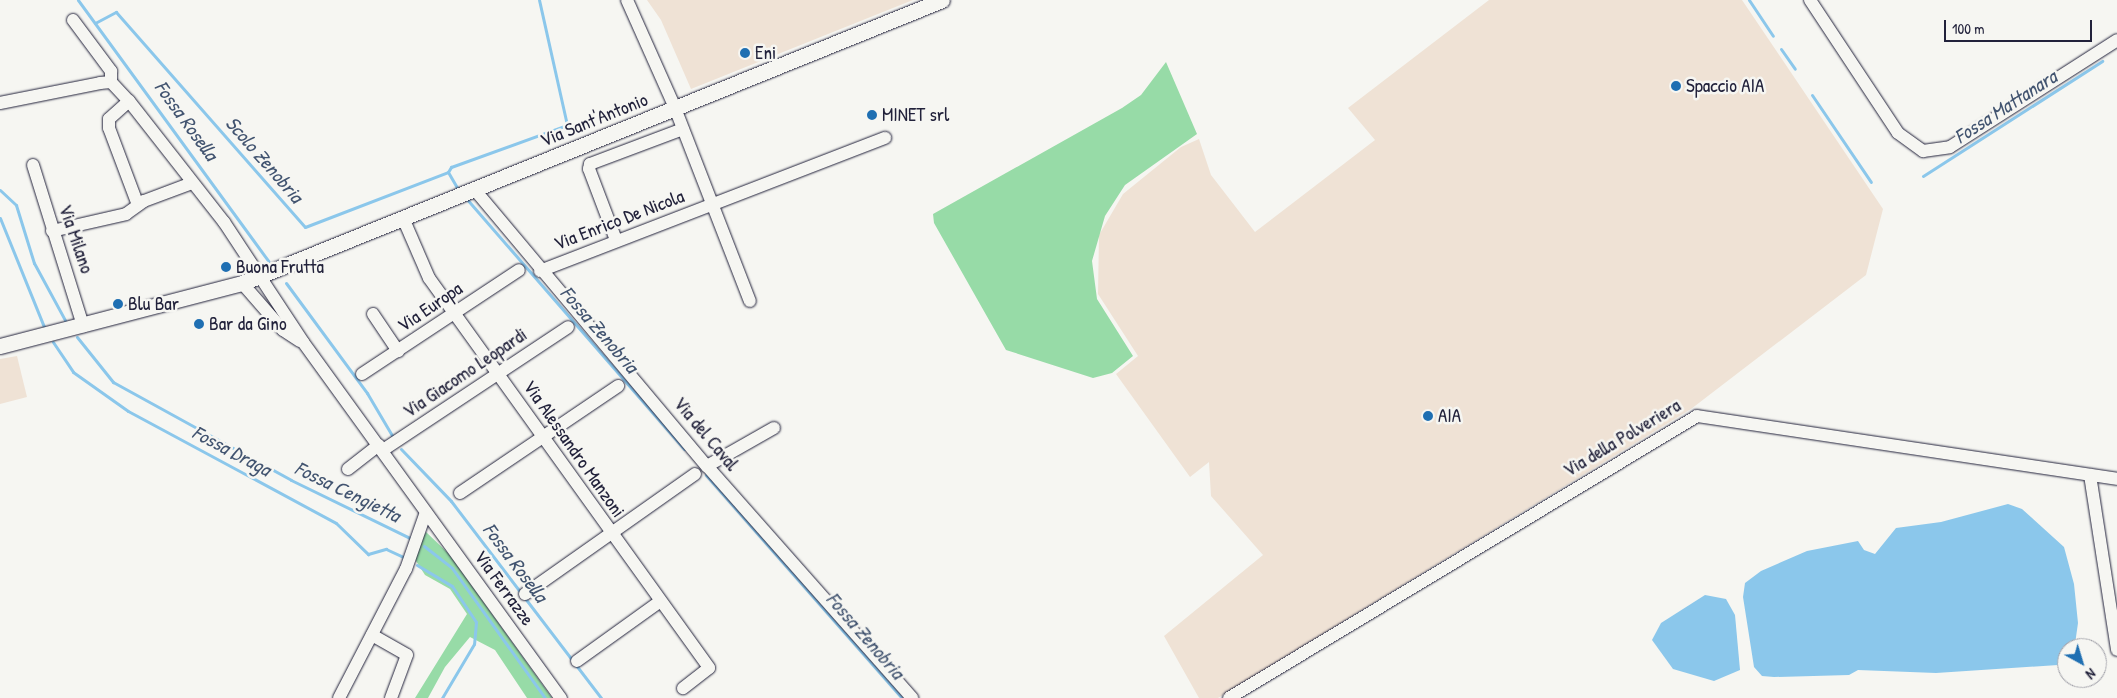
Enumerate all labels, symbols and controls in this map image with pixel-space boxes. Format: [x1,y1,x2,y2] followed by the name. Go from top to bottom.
[1947,10,2094,42] scale bar
[1952,18,1985,39] text: 100 m
[755,42,776,64] place label: Eni
[739,47,751,59] marker: Eni
[1949,64,2061,148] water label: Fossa Mattanara
[150,75,224,165] water label: Fossa Rosella
[1686,75,1764,97] place label: Spaccio AIA
[1670,80,1682,92] marker: Spaccio AIA
[537,88,651,152] street label: Via Sant'Antonio
[882,104,949,126] place label: MINET srl
[866,109,878,121] marker: MINET srl
[221,111,309,207] water label: Scolo Zenobria
[551,185,687,255] street label: Via Enrico De Nicola
[54,202,98,276] street label: Via Milano
[236,256,324,278] place label: Buona Frutta
[220,261,232,273] marker: Buona Frutta
[393,277,467,337] street label: Via Europa
[556,281,644,377] water label: Fossa Zenobria
[128,293,179,315] place label: Blu Bar
[112,298,124,310] marker: Blu Bar
[209,313,287,335] place label: Bar da Gino
[193,318,205,330] marker: Bar da Gino
[399,323,531,423] street label: Via Giacomo Leopardi
[518,376,630,522] street label: Via Alessandro Manzoni
[669,393,743,475] street label: Via del Caval
[1559,394,1685,482] street label: Via della Polveriera
[1438,405,1461,427] place label: AIA
[1422,410,1434,422] marker: AIA
[189,419,275,481] water label: Fossa Draga
[291,455,405,527] water label: Fossa Cengietta
[479,518,553,606] water label: Fossa Rosella
[469,546,539,630] street label: Via Ferrazze
[822,587,910,683] water label: Fossa Zenobria
[2057,638,2107,688] north arrow
[2082,665,2100,684] text: N

